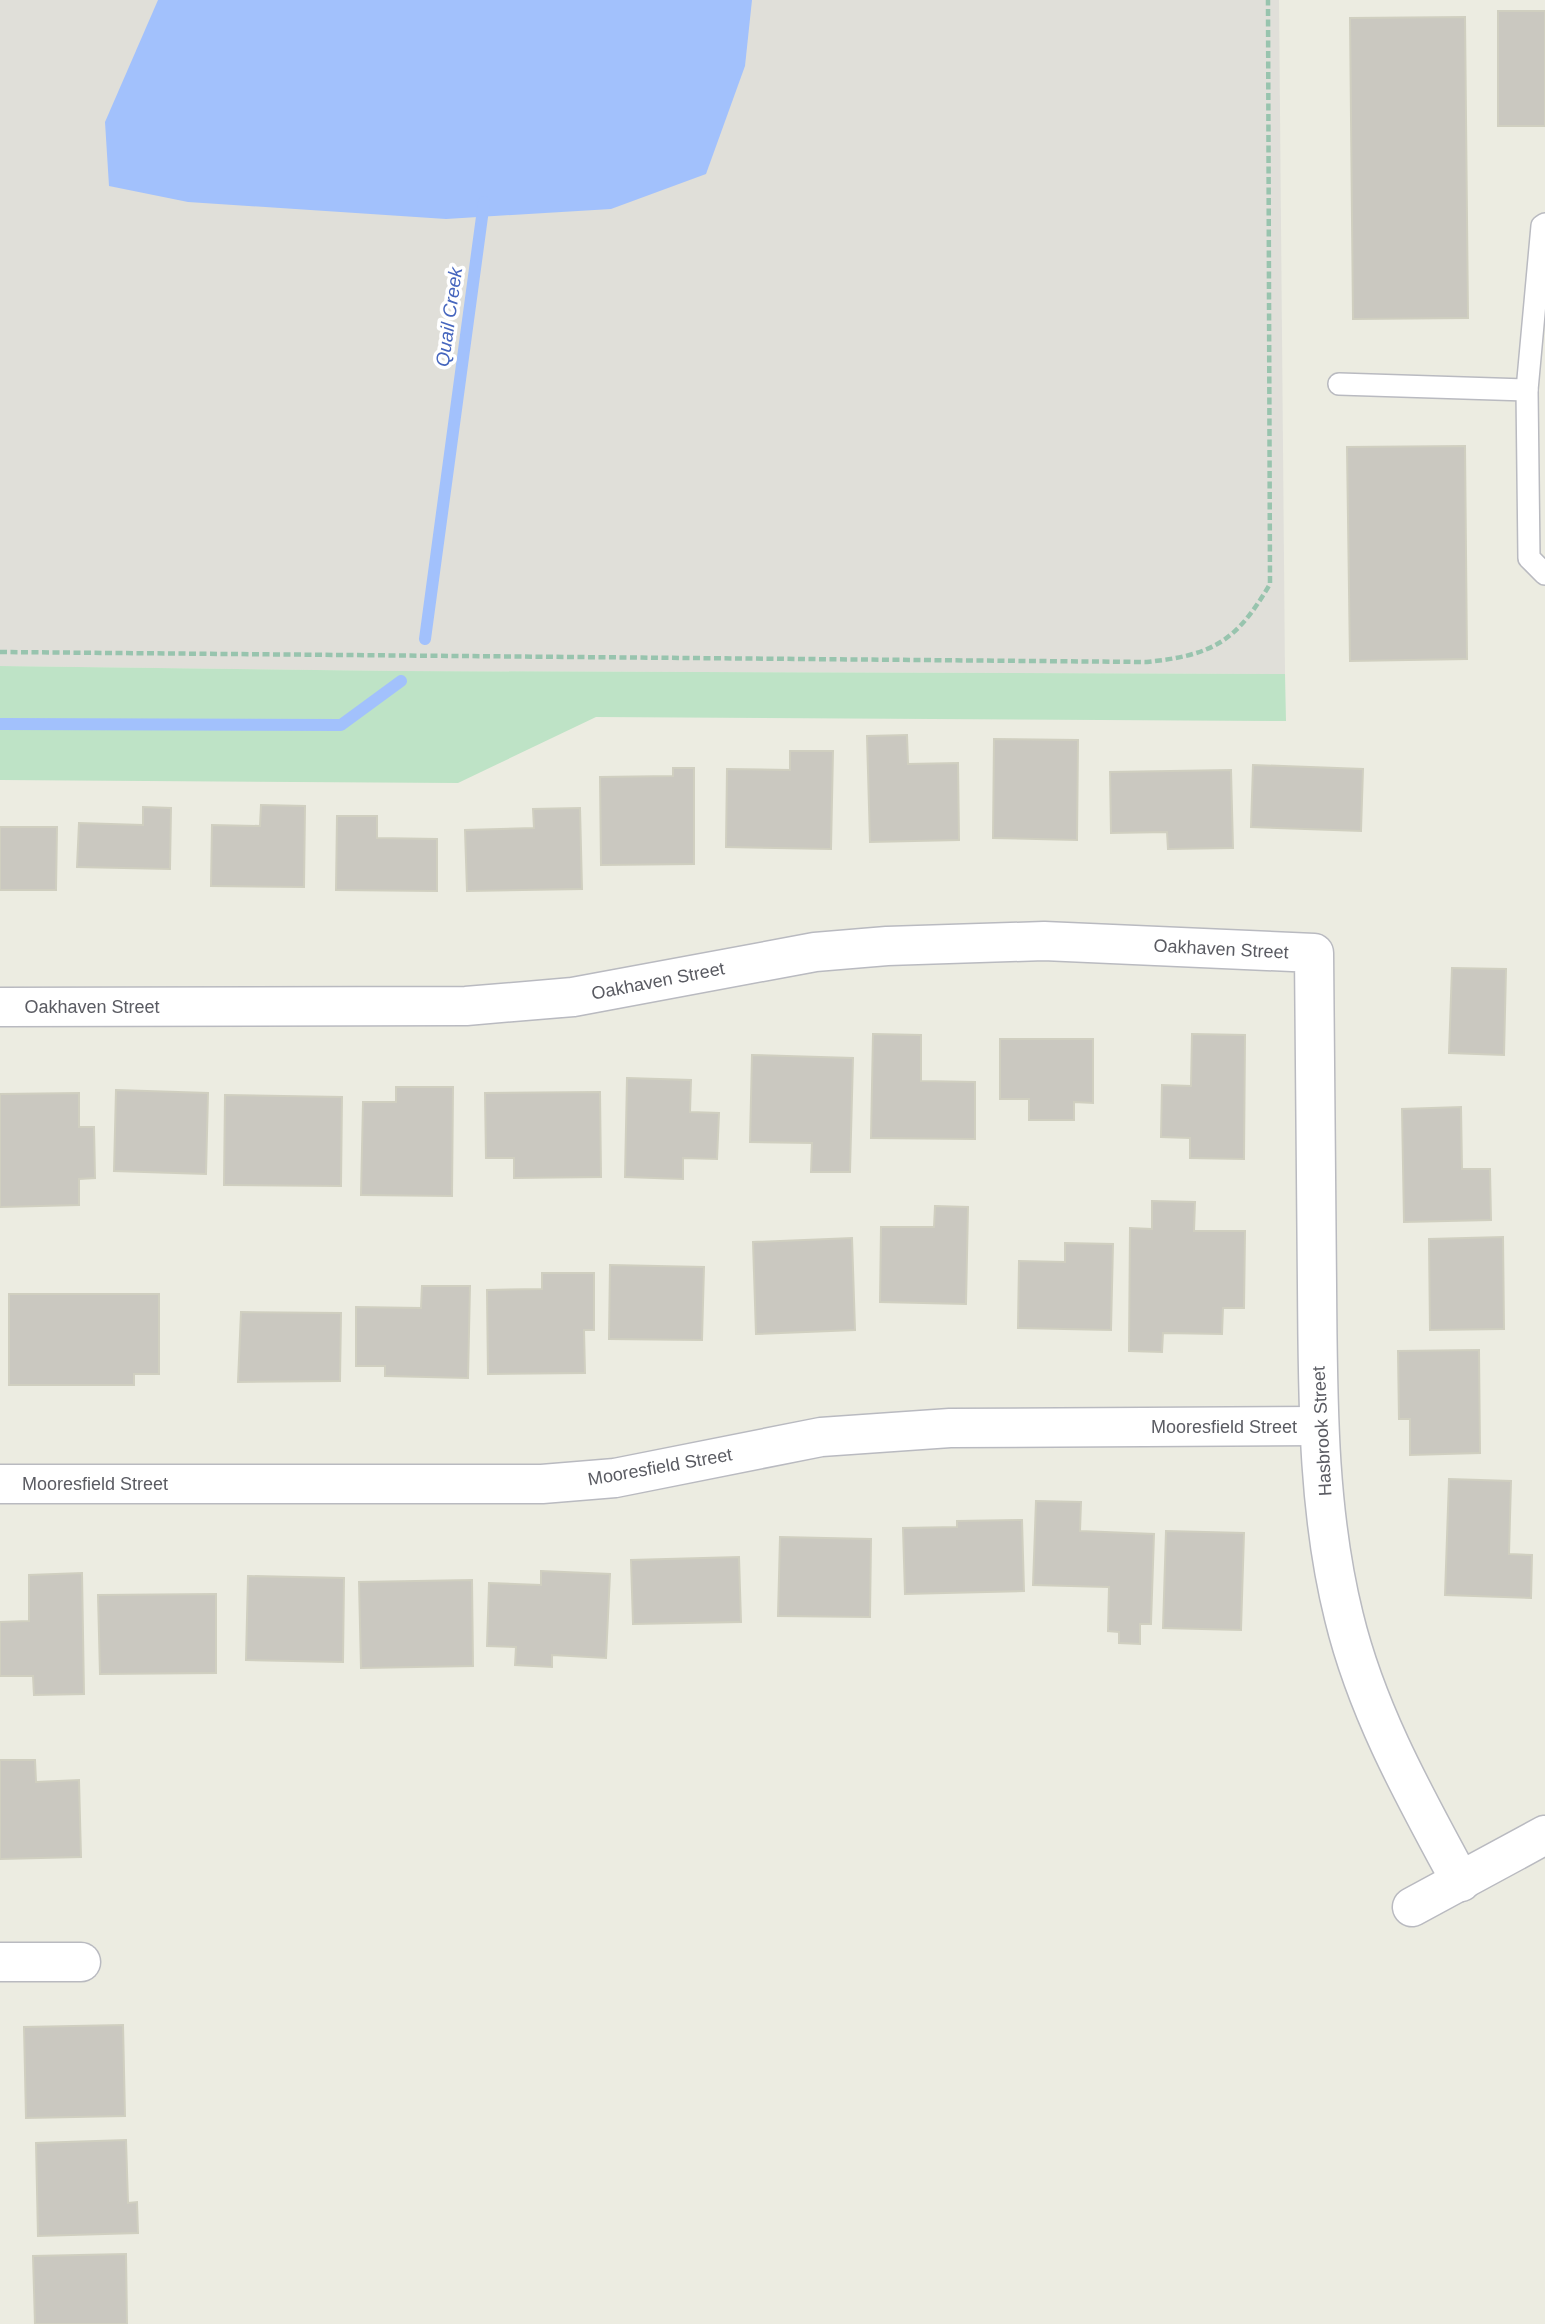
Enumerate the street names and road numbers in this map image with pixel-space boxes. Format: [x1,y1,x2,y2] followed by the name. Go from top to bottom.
[1153,935,1289,963] street label: Oakhaven Street
[590,958,726,1004] street label: Oakhaven Street
[24,997,160,1017] street label: Oakhaven Street
[1309,1366,1335,1496] street label: Hasbrook Street
[1151,1417,1297,1437] street label: Mooresfield Street
[586,1444,734,1490] street label: Mooresfield Street
[22,1474,168,1494] street label: Mooresfield Street

